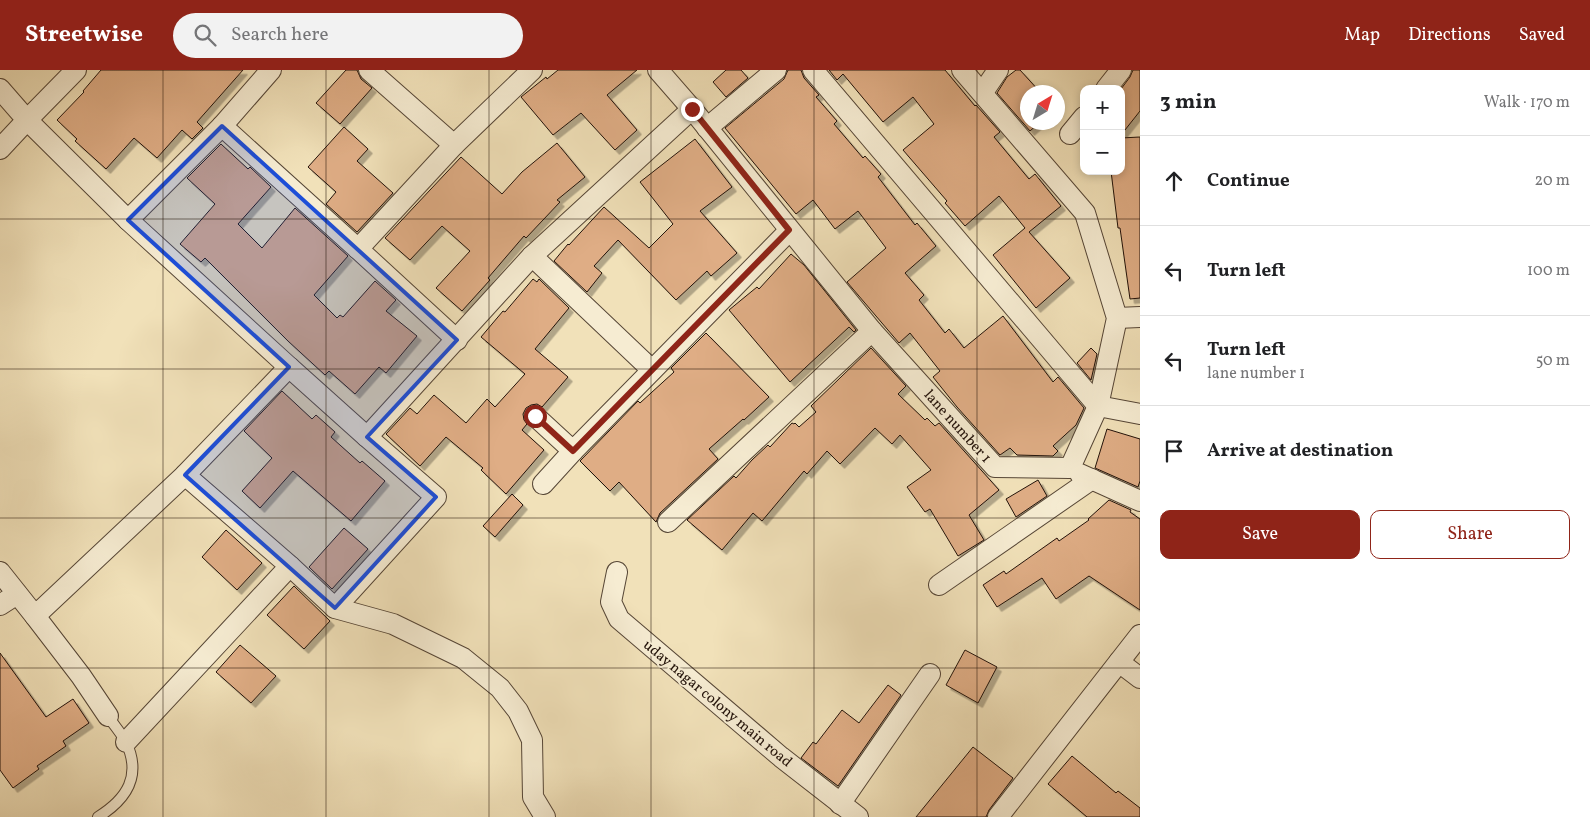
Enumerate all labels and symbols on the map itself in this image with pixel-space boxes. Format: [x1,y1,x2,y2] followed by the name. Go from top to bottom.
[1020,85,1065,130] north arrow
[681,98,704,121] route end
[918,386,996,468] street label: lane number 1
[524,405,547,428] route start
[638,635,796,773] street label: uday nagar colony main road

